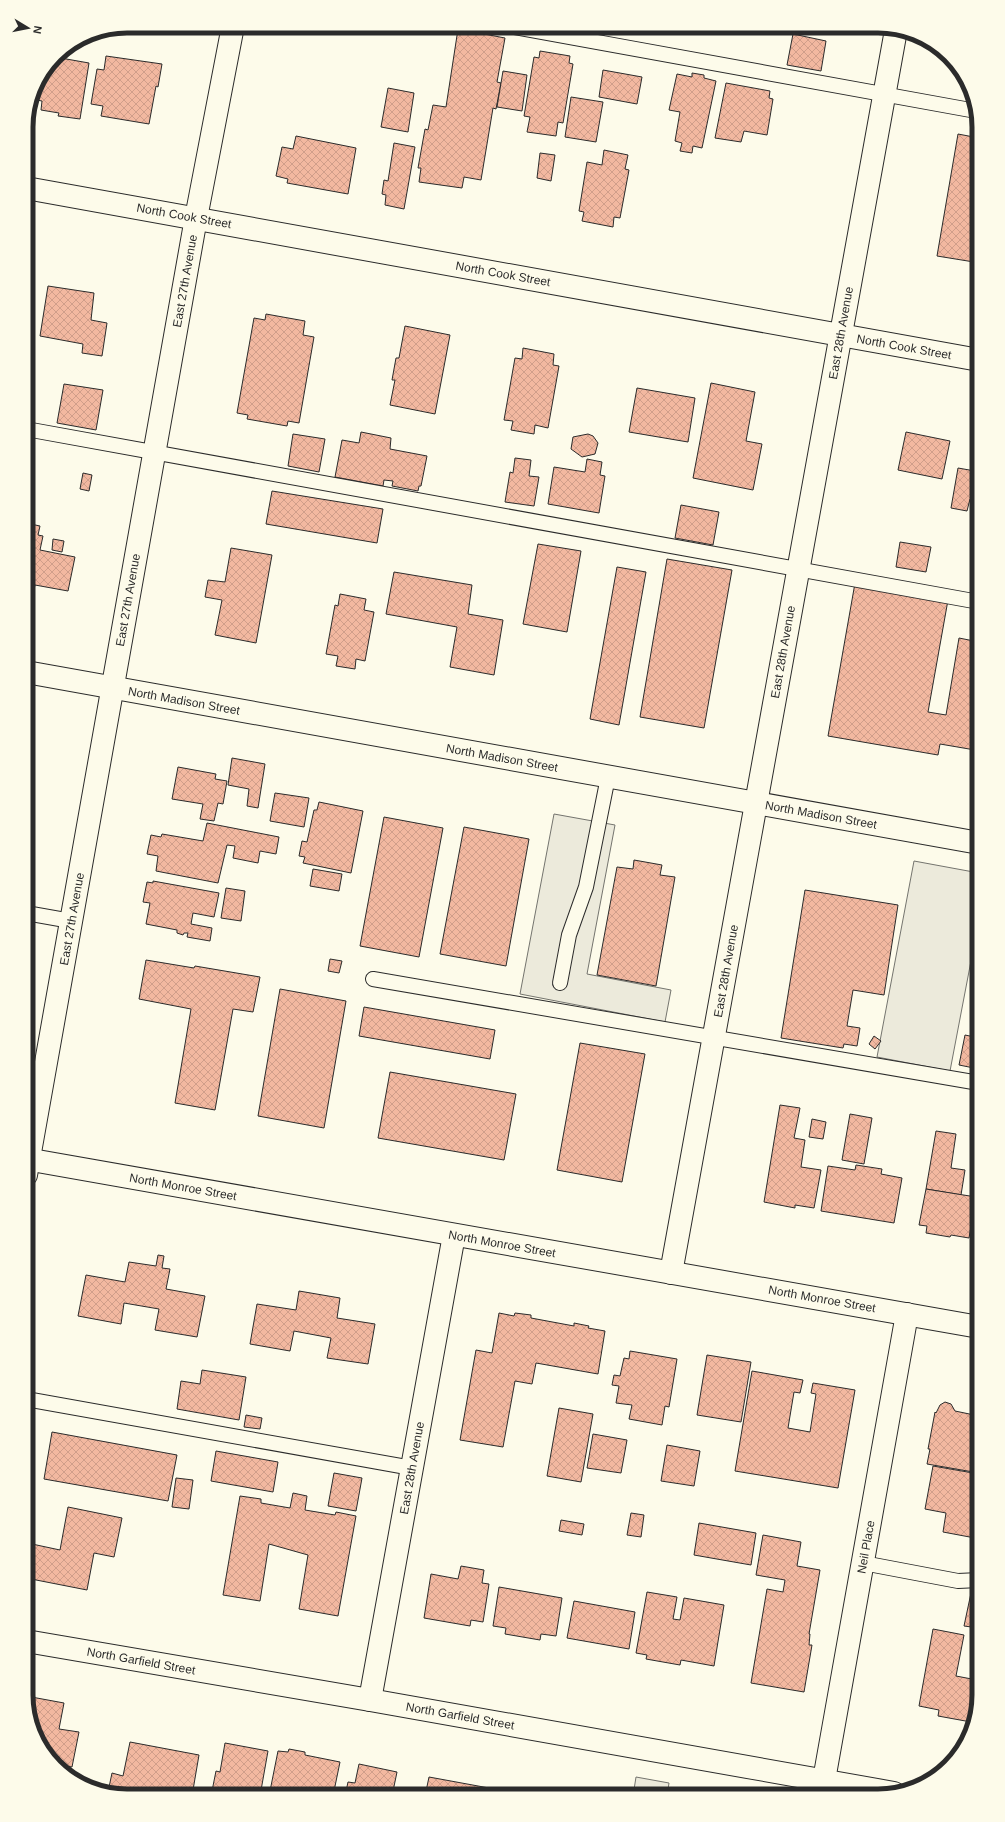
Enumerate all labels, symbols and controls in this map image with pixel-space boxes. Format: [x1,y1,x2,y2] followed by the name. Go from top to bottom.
[8,8,48,48] north arrow
[31,25,44,35] text: N
[135,201,233,231] street label: North Cook Street
[170,233,200,328] street label: East 27th Avenue
[454,259,552,289] street label: North Cook Street
[826,285,856,380] street label: East 28th Avenue
[855,332,953,362] street label: North Cook Street
[113,552,143,647] street label: East 27th Avenue
[768,604,798,699] street label: East 28th Avenue
[127,684,242,718] street label: North Madison Street
[445,741,560,775] street label: North Madison Street
[764,798,879,832] street label: North Madison Street
[57,871,87,966] street label: East 27th Avenue
[711,923,741,1018] street label: East 28th Avenue
[128,1171,238,1203] street label: North Monroe Street
[447,1228,557,1260] street label: North Monroe Street
[767,1283,877,1315] street label: North Monroe Street
[397,1420,427,1515] street label: East 28th Avenue
[854,1519,878,1575] street label: Neil Place
[86,1645,197,1678] street label: North Garfield Street
[405,1700,516,1733] street label: North Garfield Street

